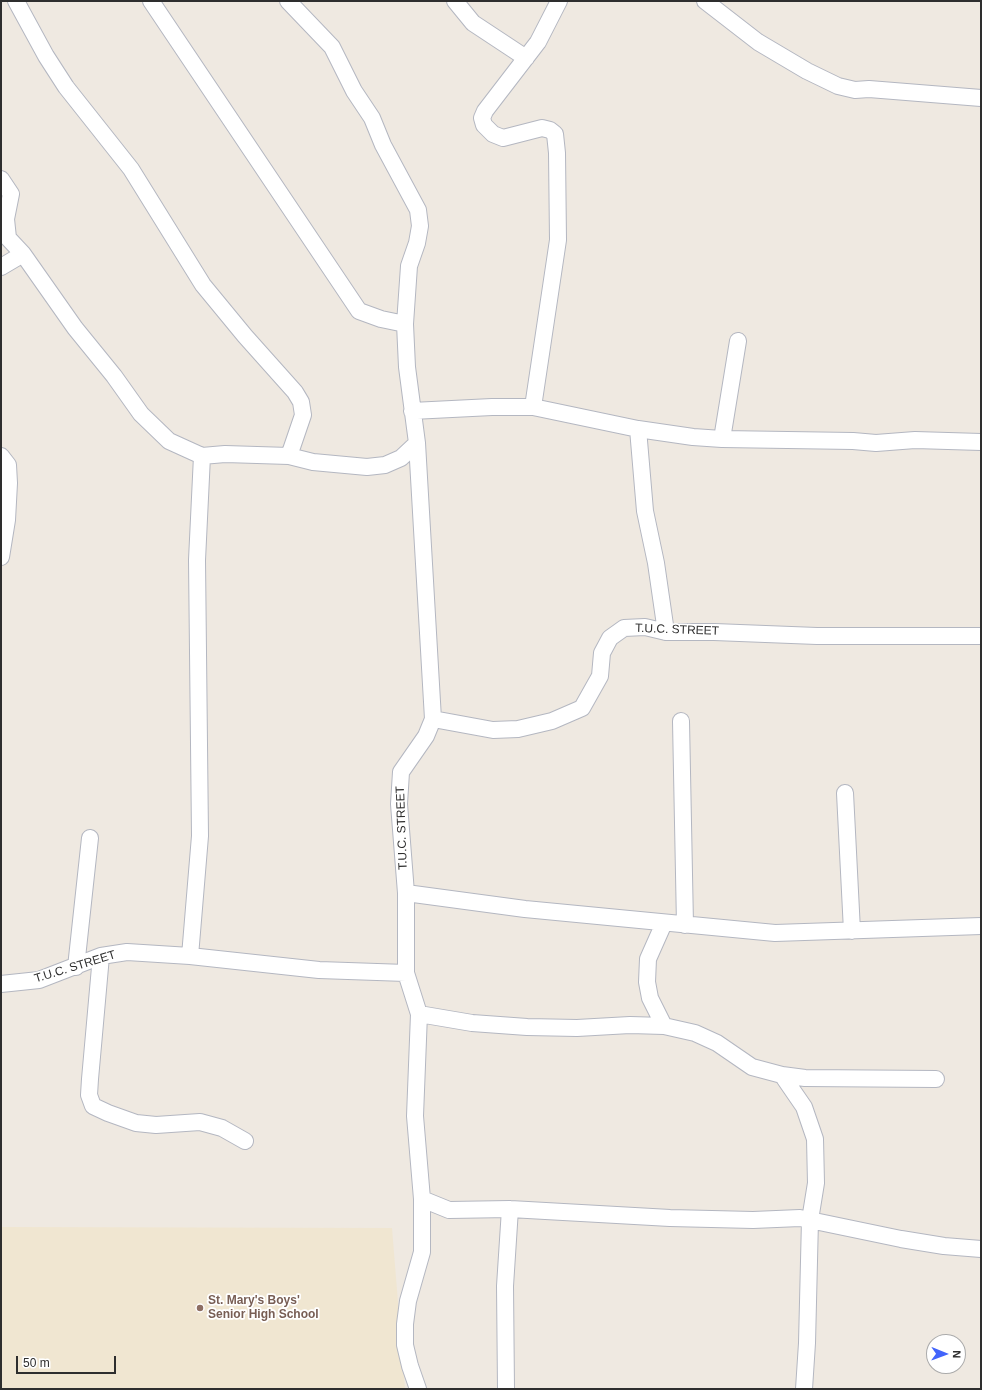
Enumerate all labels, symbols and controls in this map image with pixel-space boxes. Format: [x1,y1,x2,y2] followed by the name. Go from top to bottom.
[635,621,719,639] street label: T.U.C. STREET
[393,786,411,870] street label: T.U.C. STREET
[33,948,117,986] street label: T.U.C. STREET
[208,1294,319,1322] place label: St. Mary's Boys' Senior High School
[195,1303,205,1313] marker: St. Mary's Boys' Senior High School
[926,1334,966,1374] north arrow
[18,1348,118,1374] scale bar
[951,1350,963,1358] text: N
[23,1356,50,1370] text: 50 m

